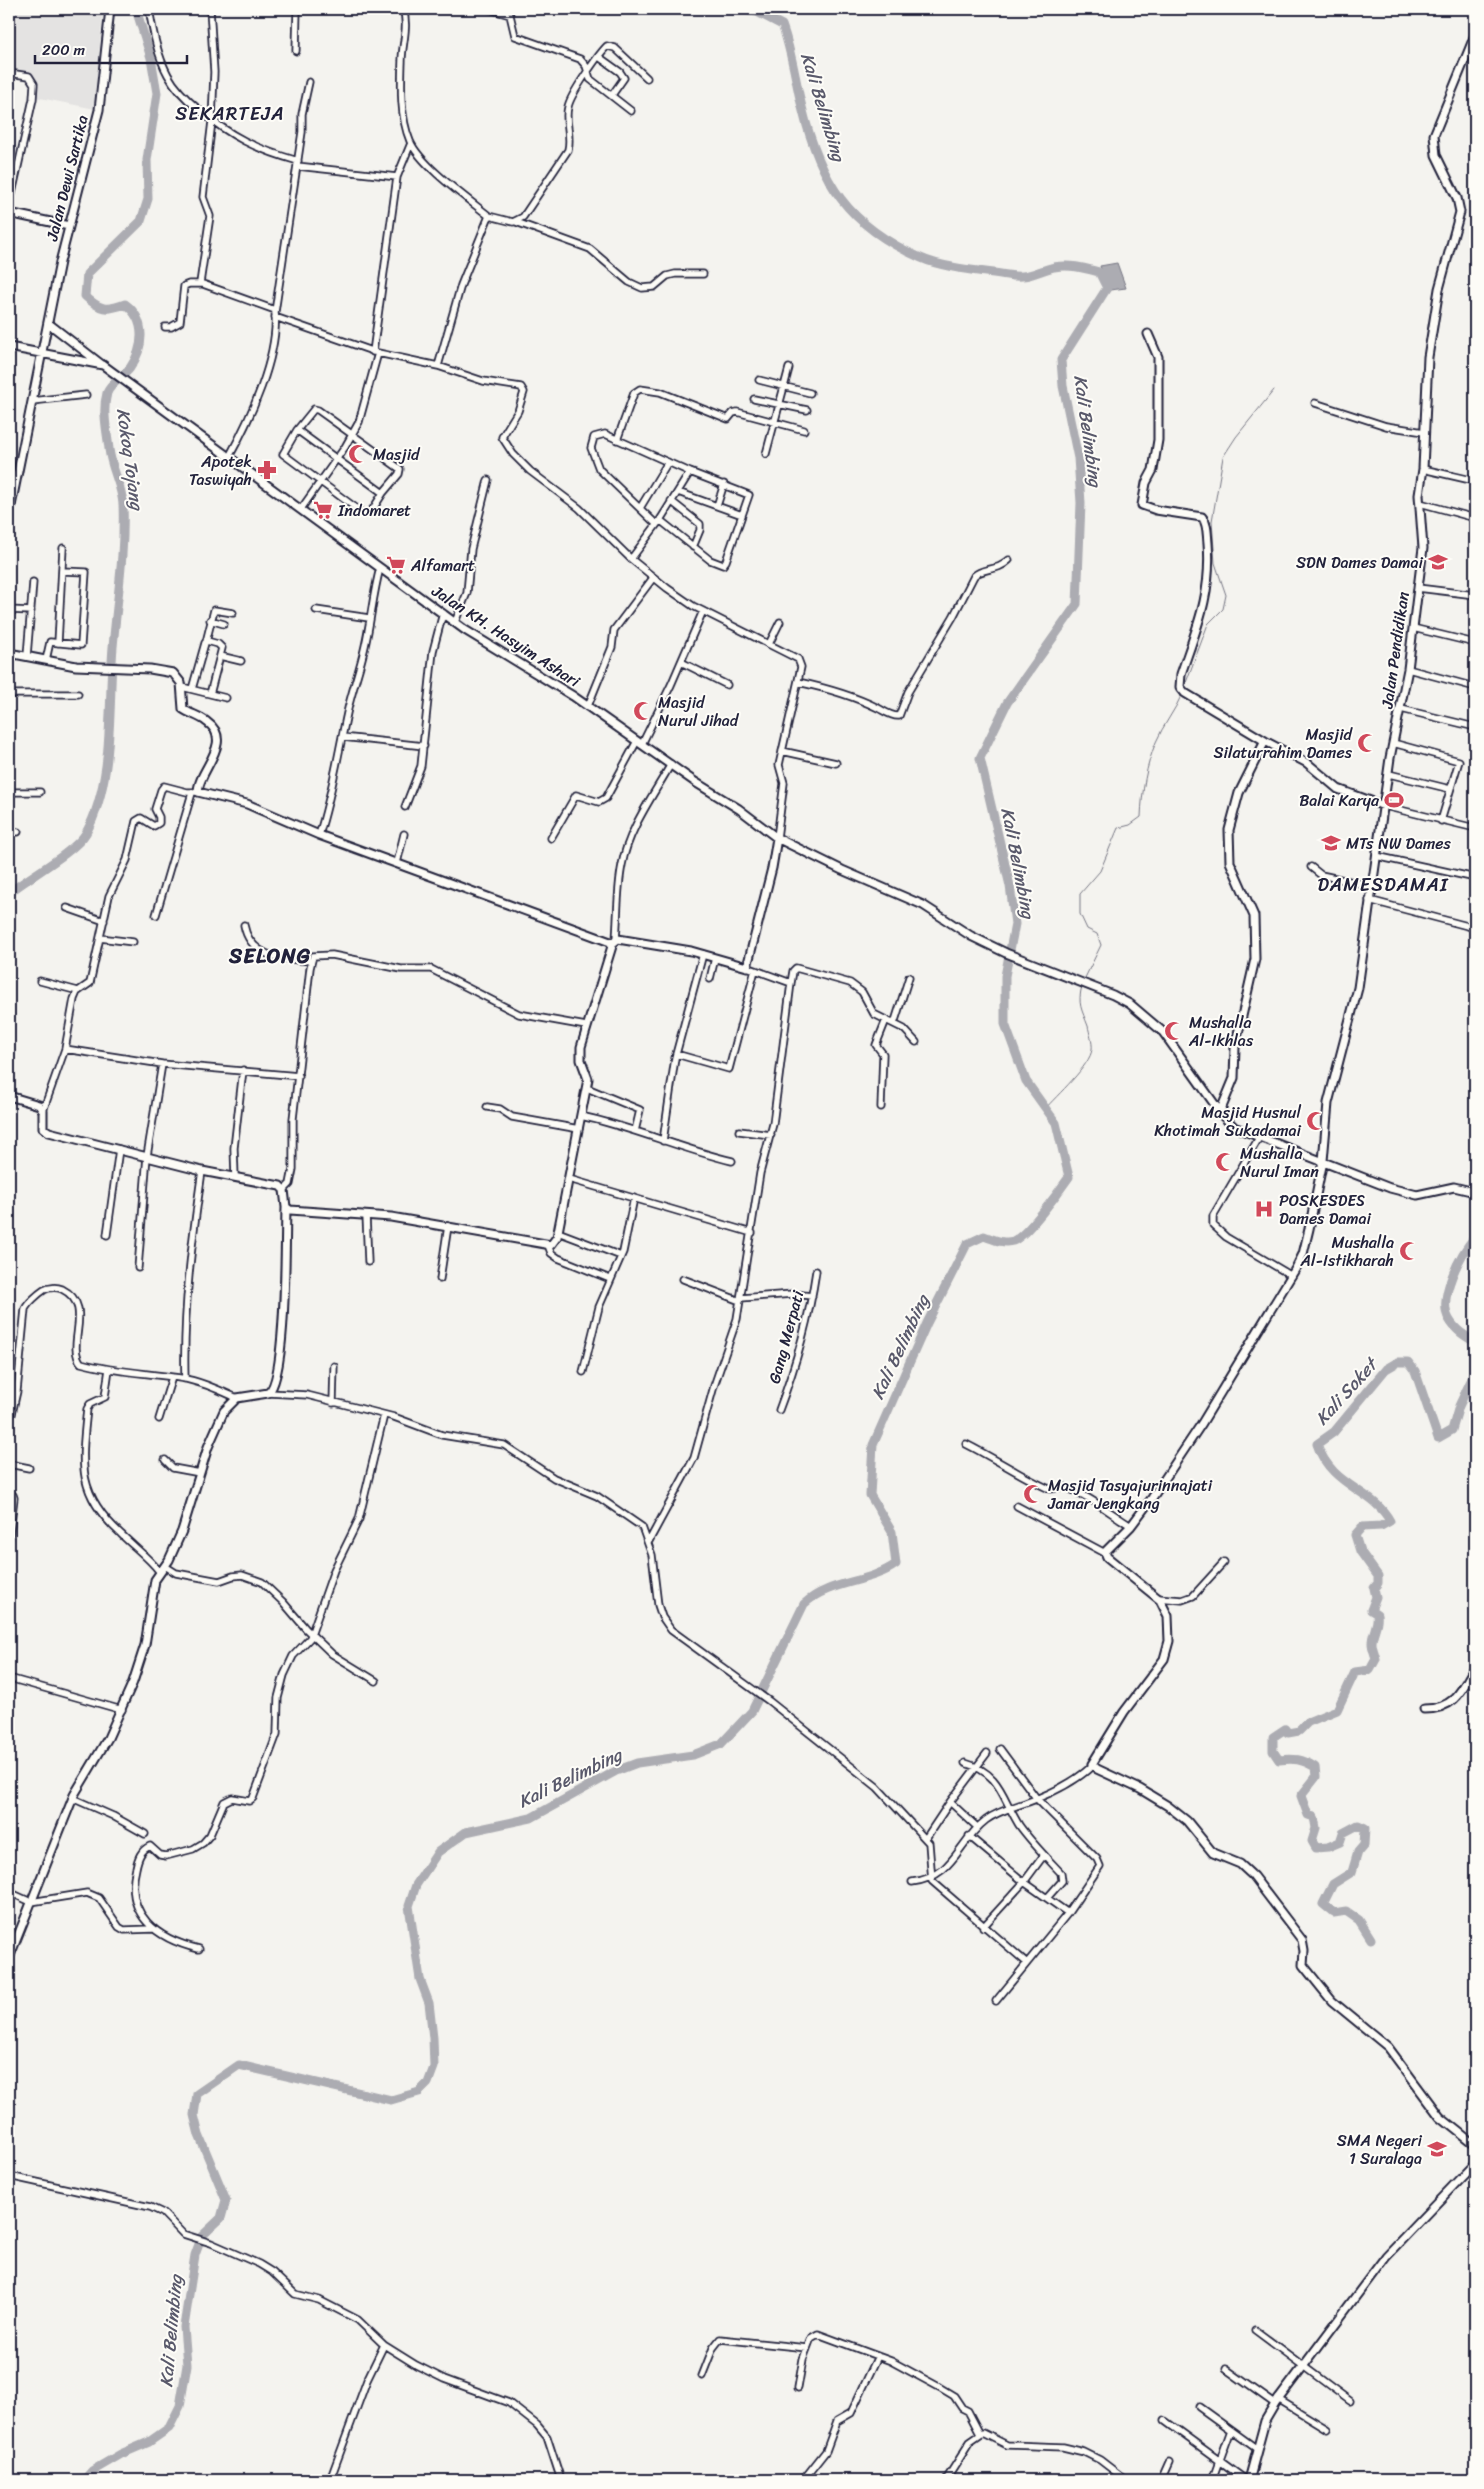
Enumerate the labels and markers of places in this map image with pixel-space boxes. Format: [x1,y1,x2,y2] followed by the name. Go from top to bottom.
[373,440,421,469] place label: Masjid
[347,443,369,465] mosque icon: Masjid
[189,447,252,494] place label: Apotek Taswiyah
[256,459,278,481] pharmacy icon: Apotek Taswiyah
[337,496,411,525] place label: Indomaret
[312,499,334,521] supermarket icon: Indomaret
[1296,548,1424,577] place label: SDN Dames Damai
[410,551,475,580] place label: Alfamart
[1427,551,1449,573] school or university icon: SDN Dames Damai
[385,554,407,576] supermarket icon: Alfamart
[658,688,740,735] place label: Masjid Nurul Jihad
[632,700,654,722] mosque icon: Masjid Nurul Jihad
[1214,720,1354,767] place label: Masjid Silaturrahim Dames
[1356,732,1378,754] mosque icon: Masjid Silaturrahim Dames
[1299,786,1380,815] place label: Balai Karya
[1383,789,1405,811] sports icon: Balai Karya
[1346,829,1451,858] place label: MTs NW Dames
[1320,832,1342,854] school or university icon: MTs NW Dames
[1188,1008,1254,1055] place label: Mushalla Al-Ikhlas
[1163,1020,1185,1042] mosque icon: Mushalla Al-Ikhlas
[1154,1098,1302,1145] place label: Masjid Husnul Khotimah Sukadamai
[1305,1110,1327,1132] mosque icon: Masjid Husnul Khotimah Sukadamai
[1240,1139,1319,1186] place label: Mushalla Nurul Iman
[1214,1151,1236,1173] mosque icon: Mushalla Nurul Iman
[1279,1186,1372,1233] place label: POSKESDES Dames Damai
[1253,1198,1275,1220] hospital icon: POSKESDES Dames Damai
[1299,1228,1394,1275] place label: Mushalla Al-Istikharah
[1398,1240,1420,1262] mosque icon: Mushalla Al-Istikharah
[1047,1471,1213,1518] place label: Masjid Tasyajurinnajati Jamar Jengkang
[1022,1483,1044,1505] mosque icon: Masjid Tasyajurinnajati Jamar Jengkang
[1337,2126,1423,2173] place label: SMA Negeri 1 Suralaga
[1426,2138,1448,2160] school or university icon: SMA Negeri 1 Suralaga

